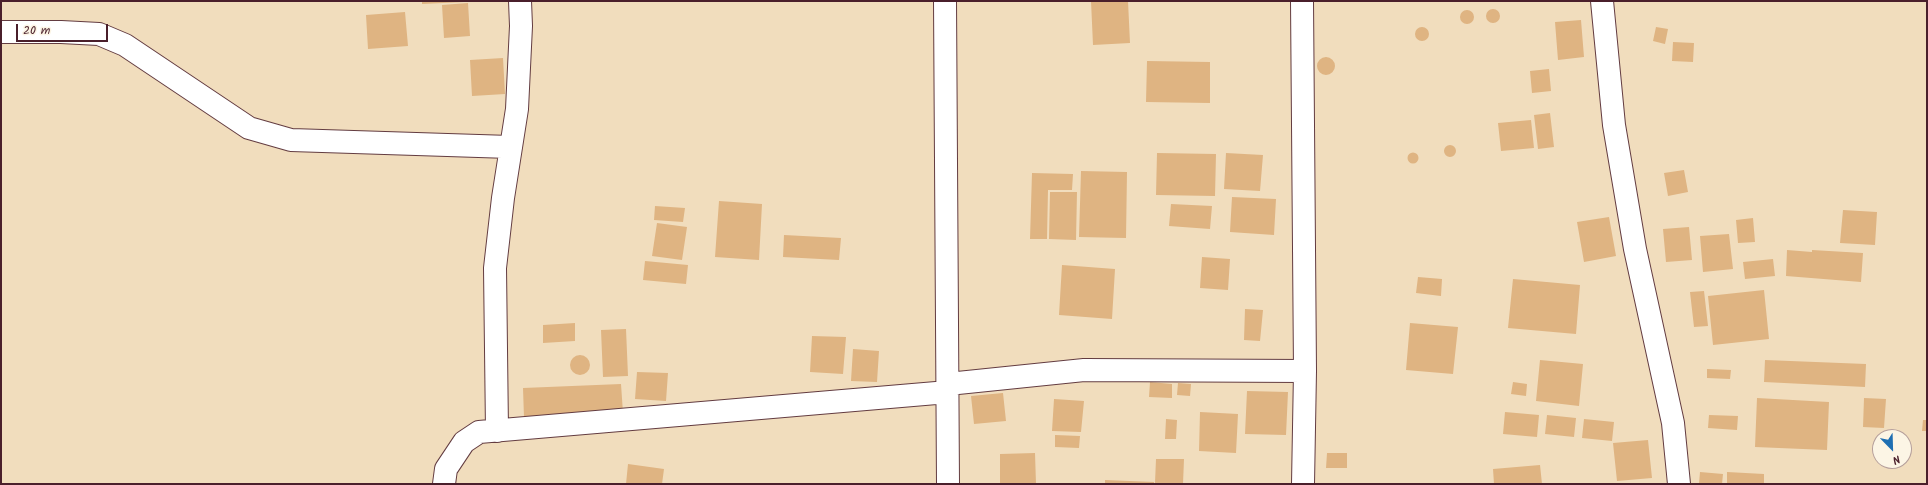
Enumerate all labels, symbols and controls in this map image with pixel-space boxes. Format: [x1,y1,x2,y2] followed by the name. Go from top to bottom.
[18,16,110,42] scale bar
[23,21,50,40] text: 20 m
[1872,429,1912,469] north arrow
[1890,449,1903,469] text: N

